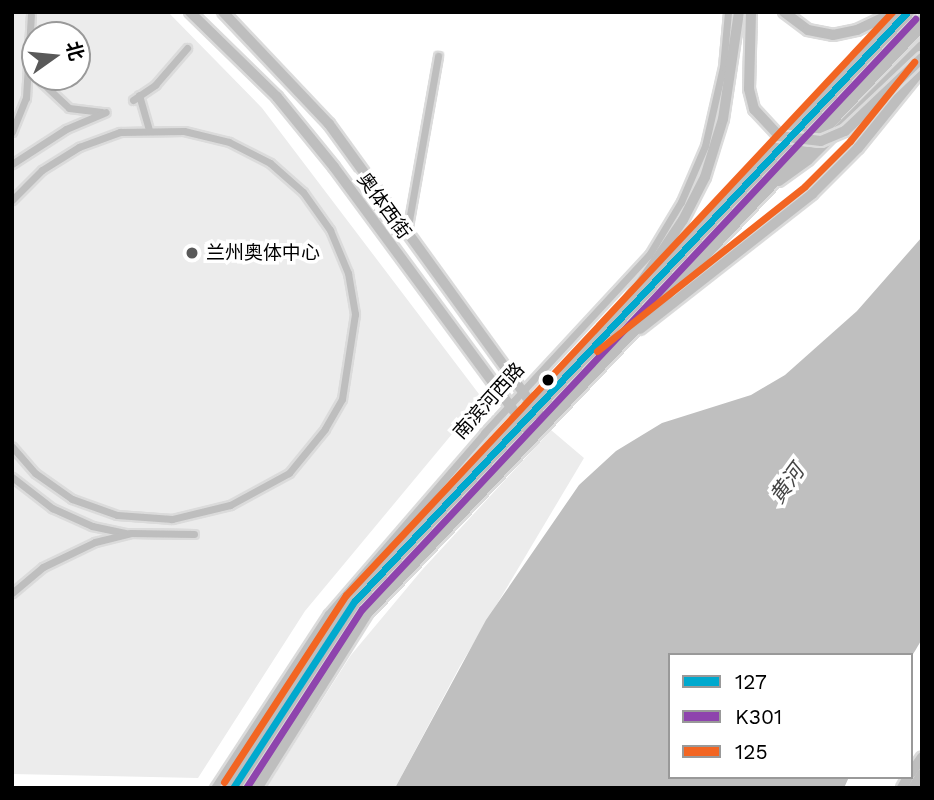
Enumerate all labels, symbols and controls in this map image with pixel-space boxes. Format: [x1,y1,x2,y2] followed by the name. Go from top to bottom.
[21,21,91,91] north arrow
[61,39,88,63] text: 北
[352,169,416,243] street label: 奥体西街
[206,242,320,264] place label: 兰州奥体中心
[184,245,200,261] marker: 兰州奥体中心
[449,358,529,444] street label: 南滨河西路
[541,373,555,387] unlabelled marker
[764,460,810,508] water label: 黄河
[668,653,913,779] legend
[735,669,767,694] text: 127
[735,704,782,729] text: K301
[735,739,768,764] text: 125

